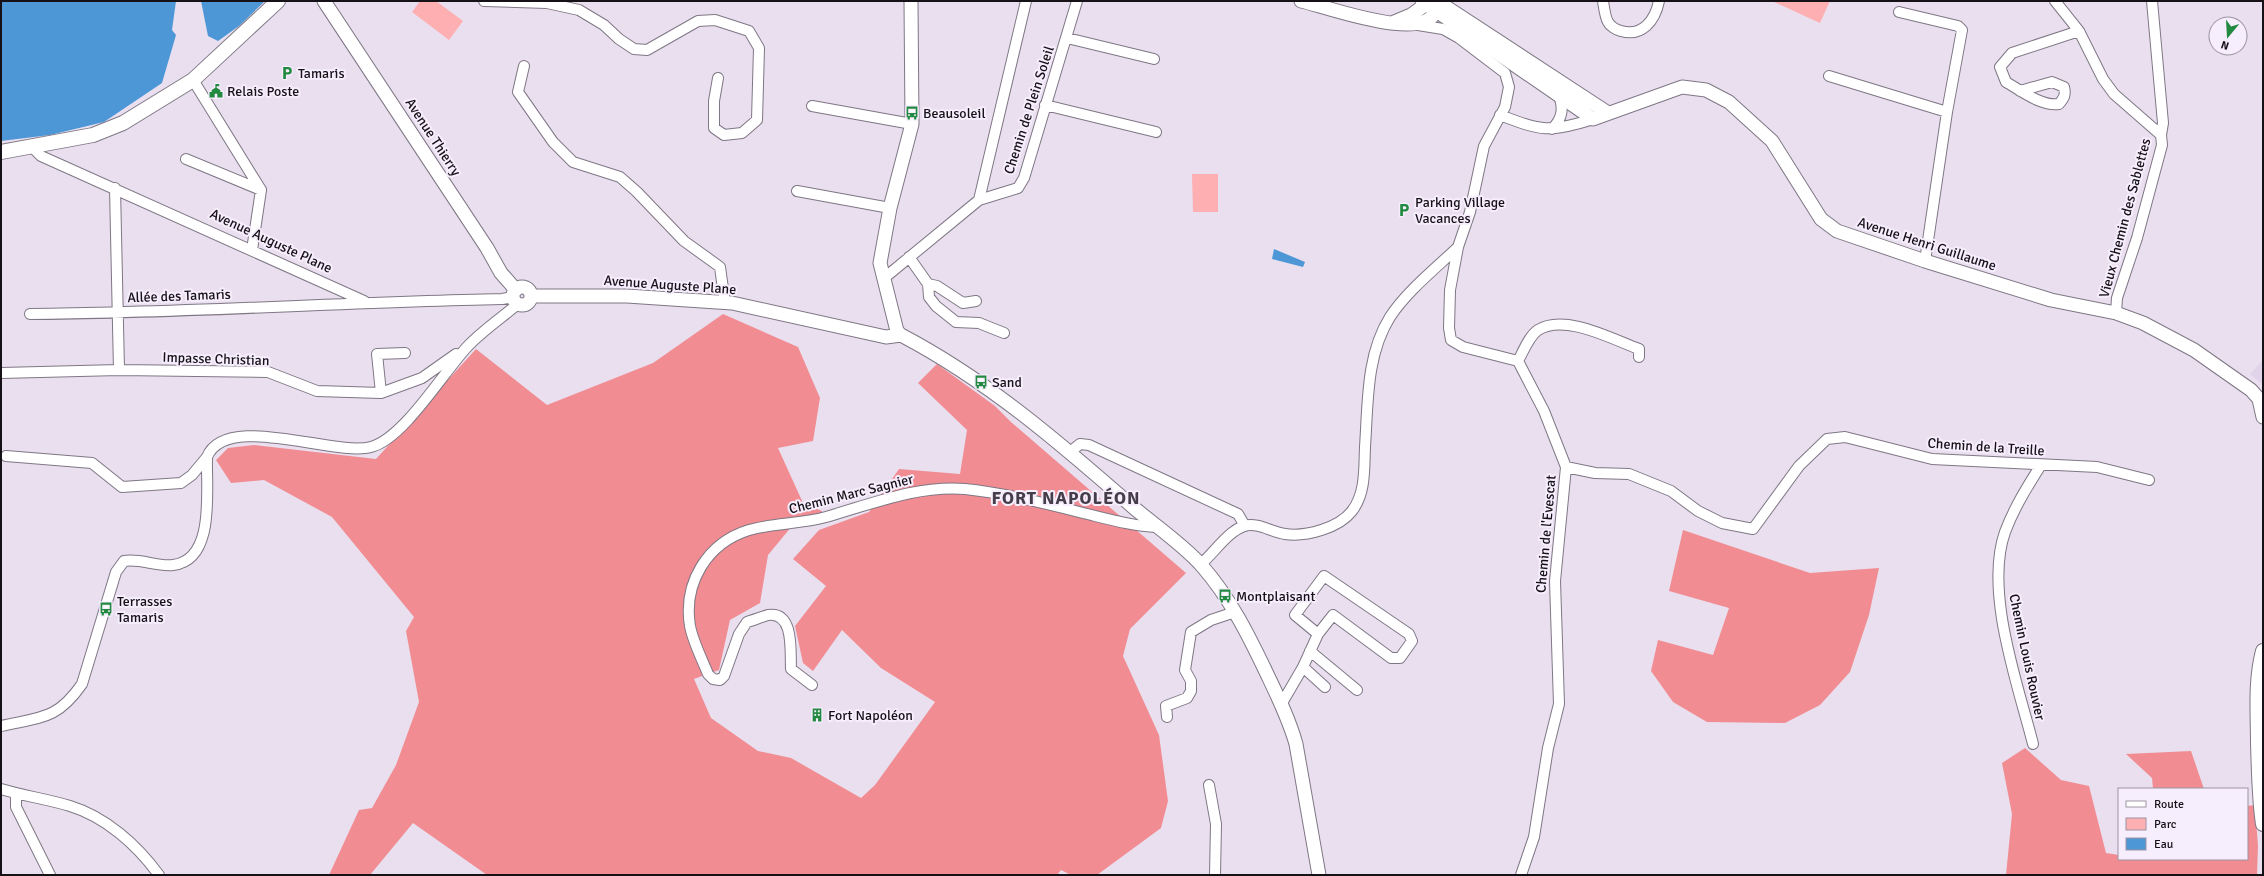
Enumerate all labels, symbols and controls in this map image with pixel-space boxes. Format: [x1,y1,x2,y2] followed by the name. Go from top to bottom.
[2208,16,2248,56] north arrow
[2219,38,2231,52] text: N
[1000,44,1058,176] street label: Chemin de Plein Soleil
[279,65,295,81] parking icon: Tamaris
[298,65,345,82] place label: Tamaris
[208,83,224,99] public building icon: Relais Poste
[227,83,299,100] place label: Relais Poste
[402,95,465,179] street label: Avenue Thierry
[904,105,920,121] bus stop icon: Beausoleil
[923,105,986,122] place label: Beausoleil
[2096,136,2154,300] street label: Vieux Chemin des Sablettes
[1415,194,1505,227] place label: Parking Village Vacances
[1396,202,1412,218] parking icon: Parking Village Vacances
[207,205,335,277] street label: Avenue Auguste Plane
[1856,214,1998,274] street label: Avenue Henri Guillaume
[603,272,737,298] street label: Avenue Auguste Plane
[127,286,231,306] street label: Allée des Tamaris
[162,349,270,369] street label: Impasse Christian
[973,374,989,390] bus stop icon: Sand
[992,374,1022,391] place label: Sand
[1927,434,2045,460] street label: Chemin de la Treille
[787,470,916,518] street label: Chemin Marc Sagnier
[1532,474,1560,594] street label: Chemin de l'Evescat
[991,487,1141,509] district label: FORT NAPOLÉON
[1217,588,1233,604] bus stop icon: Montplaisant
[1236,588,1315,605] place label: Montplaisant
[2005,592,2049,723] street label: Chemin Louis Rouvier
[117,593,172,626] place label: Terrasses Tamaris
[98,601,114,617] bus stop icon: Terrasses Tamaris
[809,707,825,723] building icon: Fort Napoléon
[828,707,913,724] place label: Fort Napoléon
[2118,788,2248,860] legend
[2154,797,2184,812] text: Route
[2154,817,2177,832] text: Parc
[2154,837,2173,852] text: Eau

